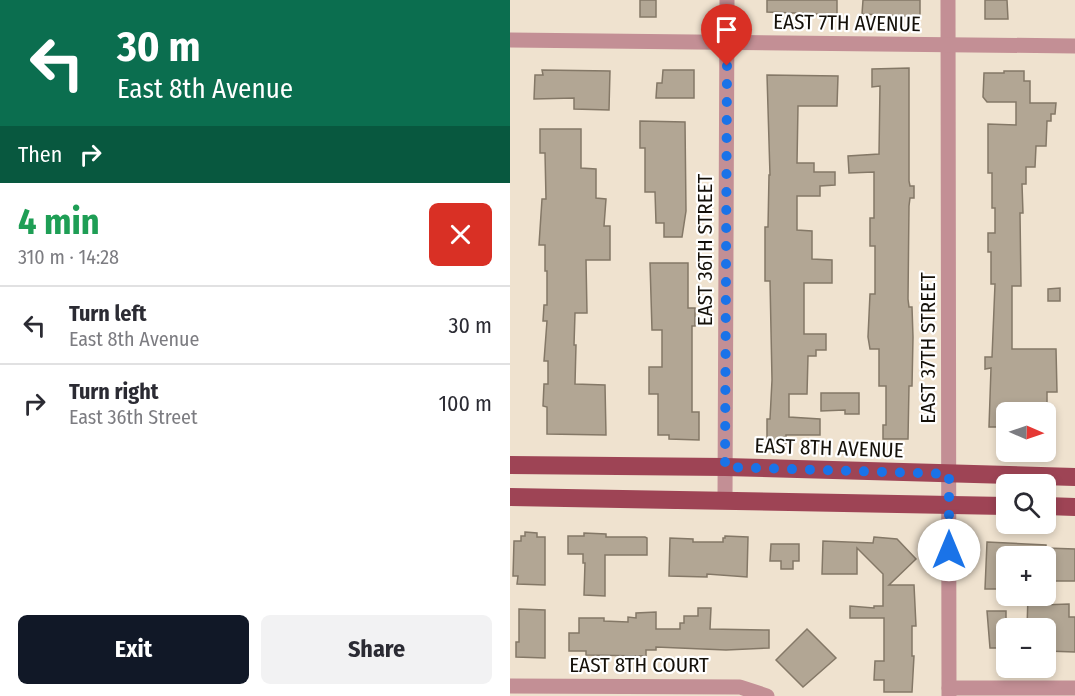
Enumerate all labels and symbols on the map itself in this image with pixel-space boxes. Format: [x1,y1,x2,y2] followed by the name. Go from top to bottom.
[701,4,752,66] pin
[773,9,921,37] street label: EAST 7TH AVENUE
[692,174,718,326] street label: EAST 36TH STREET
[915,272,941,424] street label: EAST 37TH STREET
[996,402,1056,462] north arrow
[754,432,904,464] street label: EAST 8TH AVENUE
[917,518,981,582] position arrow
[569,652,709,678] street label: EAST 8TH COURT

